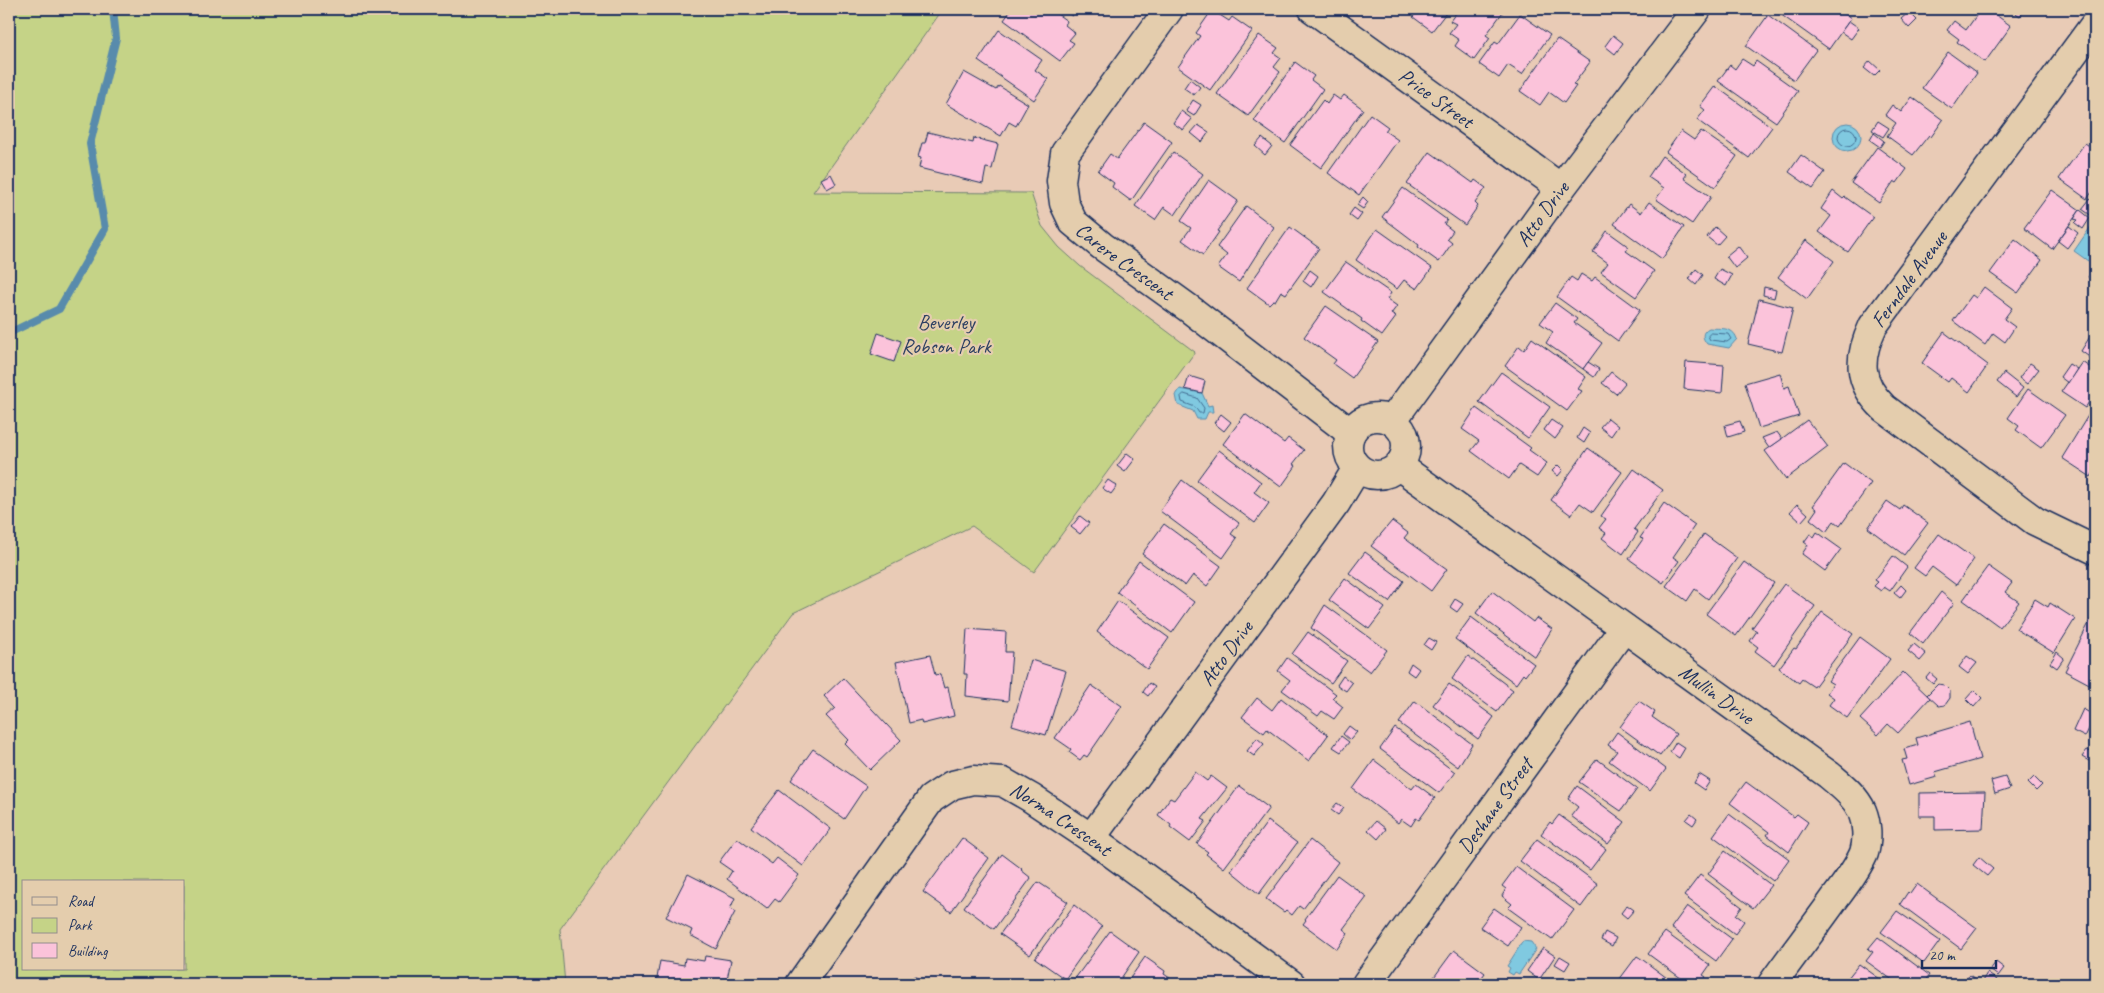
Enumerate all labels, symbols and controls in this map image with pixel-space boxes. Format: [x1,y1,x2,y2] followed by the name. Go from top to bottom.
[1394,62,1480,135] street label: Price Street
[1510,175,1575,251] street label: Atto Drive
[1070,217,1180,307] street label: Carere Crescent
[1865,224,1954,333] street label: Ferndale Avenue
[901,309,992,359] park label: Beverley Robson Park
[1194,615,1259,691] street label: Atto Drive
[1674,658,1761,731] street label: Mullin Drive
[1452,751,1540,859] street label: Deshane Street
[1005,776,1118,863] street label: Norma Crescent
[22,880,185,970] legend
[68,892,95,911] text: Road
[68,916,93,935] text: Park
[1922,938,1995,970] scale bar
[68,942,108,961] text: Building
[1929,946,1956,965] text: 20 m

